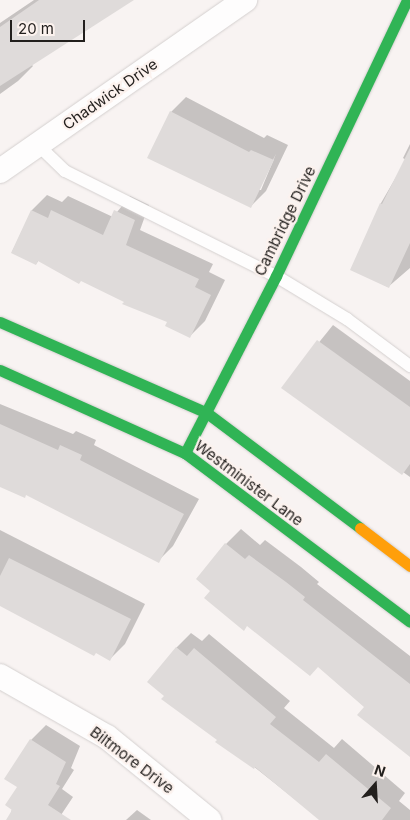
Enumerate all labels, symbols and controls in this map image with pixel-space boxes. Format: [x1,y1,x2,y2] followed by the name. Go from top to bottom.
[12,10,88,42] scale bar
[18,19,54,38] text: 20 m
[59,55,161,133] street label: Chadwick Drive
[251,163,319,279] street label: Cambridge Drive
[191,436,307,530] street label: Westminister Lane
[87,723,177,797] street label: Biltmore Drive
[350,760,400,810] north arrow
[372,761,388,780] text: N

